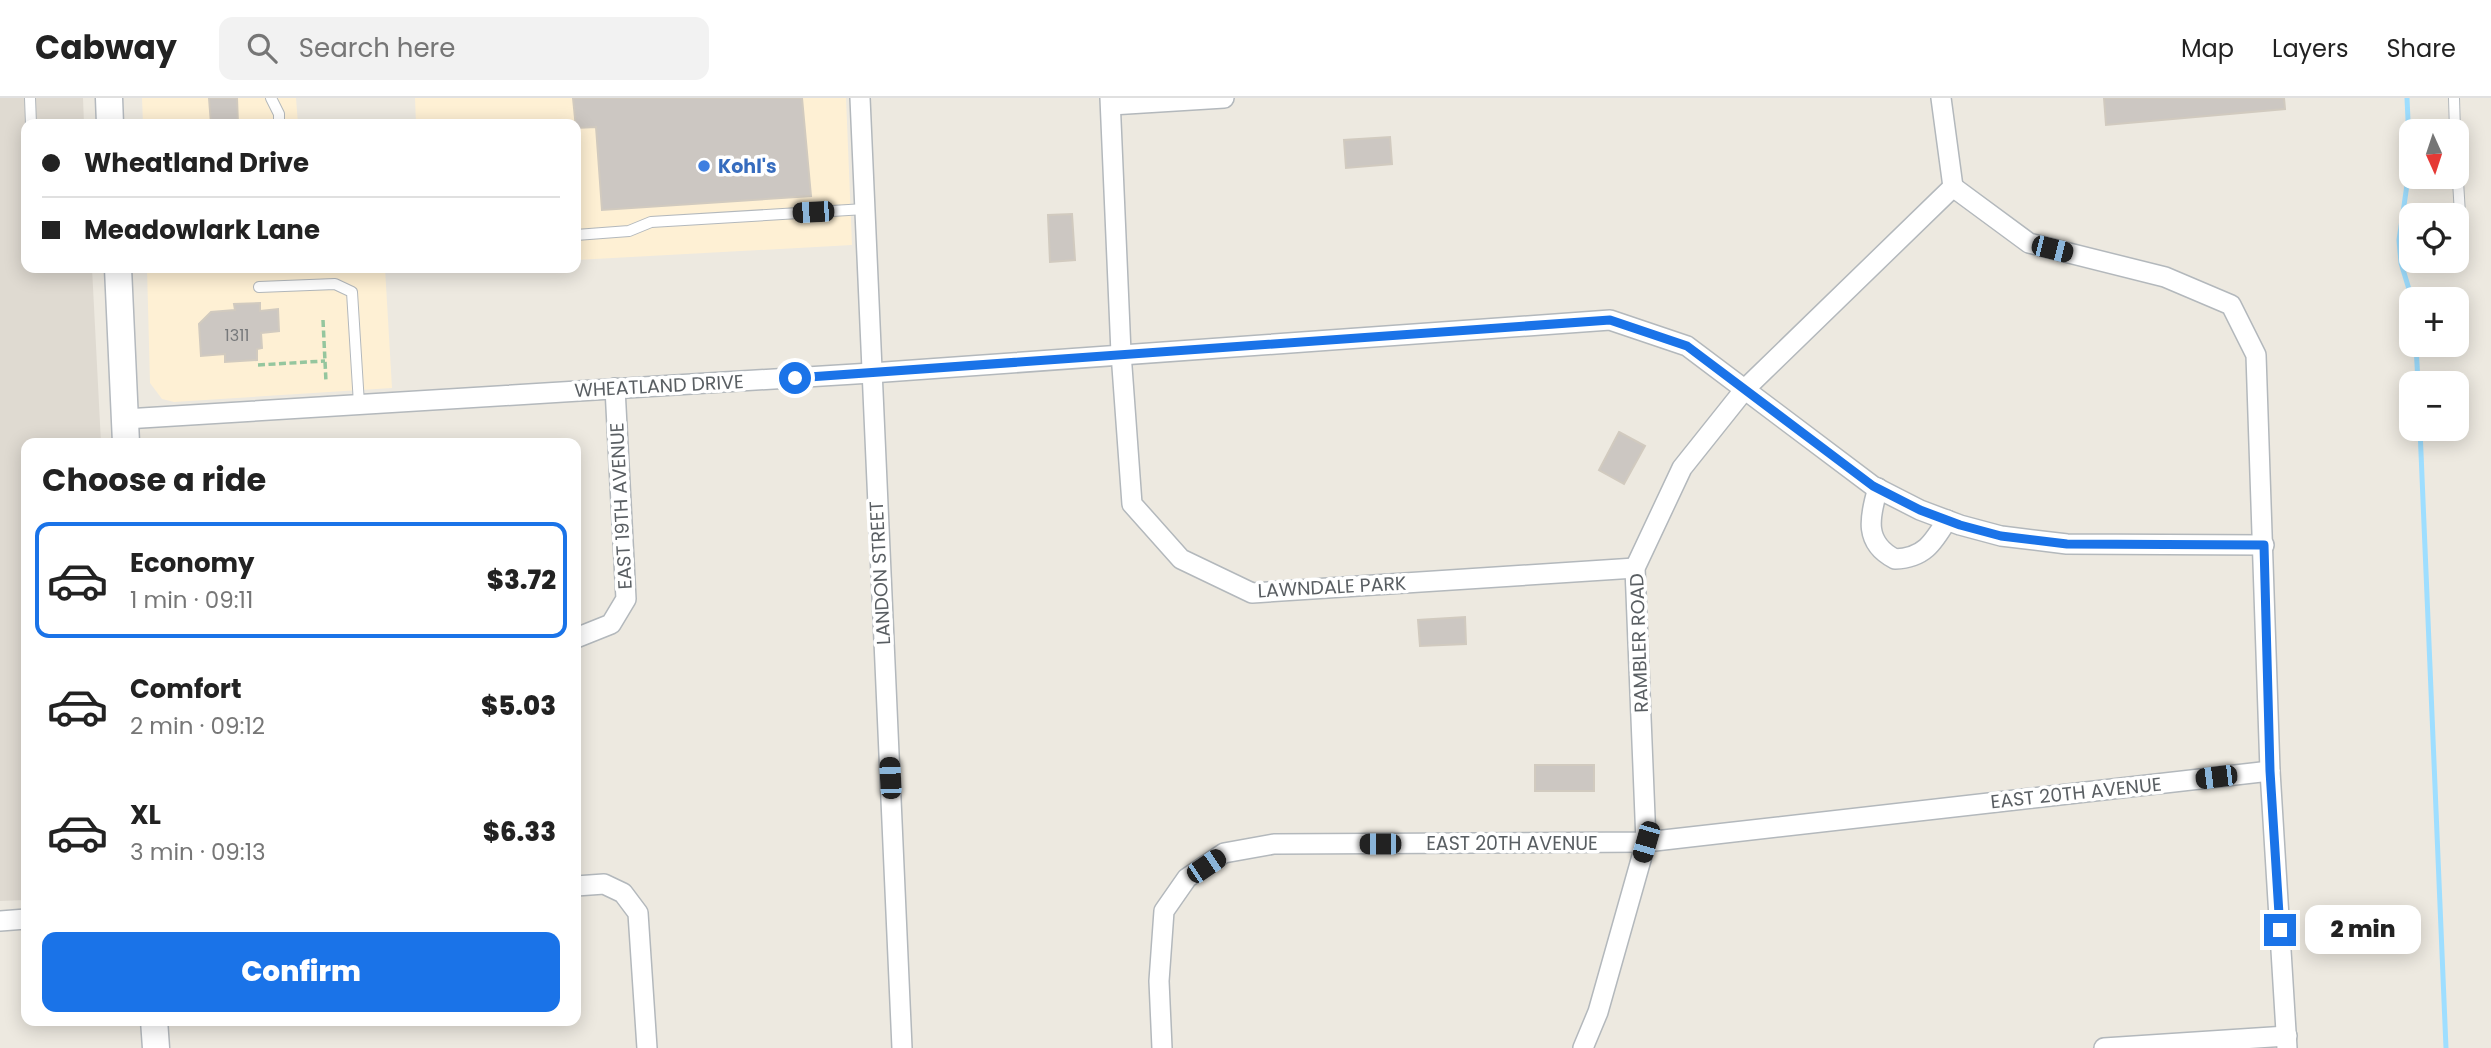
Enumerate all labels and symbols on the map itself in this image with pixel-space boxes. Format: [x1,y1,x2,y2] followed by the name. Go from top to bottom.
[2399,119,2469,189] north arrow
[718,153,777,180] place label: Kohl's
[696,158,712,174] marker: Kohl's
[792,200,835,224] car
[2030,234,2075,264] car
[225,324,249,347] house number: 1311
[779,362,811,394] route start
[574,368,744,404] street label: WHEATLAND DRIVE
[603,422,639,590] street label: EAST 19TH AVENUE
[863,500,897,646] street label: LANDON STREET
[1257,570,1407,604] street label: LAWNDALE PARK
[1623,573,1655,713] street label: RAMBLER ROAD
[879,756,902,800] car
[2194,764,2239,790] car
[1989,771,2163,815] street label: EAST 20TH AVENUE
[1631,819,1662,865] car
[1426,830,1598,857] street label: EAST 20TH AVENUE
[1360,834,1402,855] car
[1183,846,1230,886] car
[2304,906,2420,954] callout: 2 min
[2264,914,2296,946] route end

